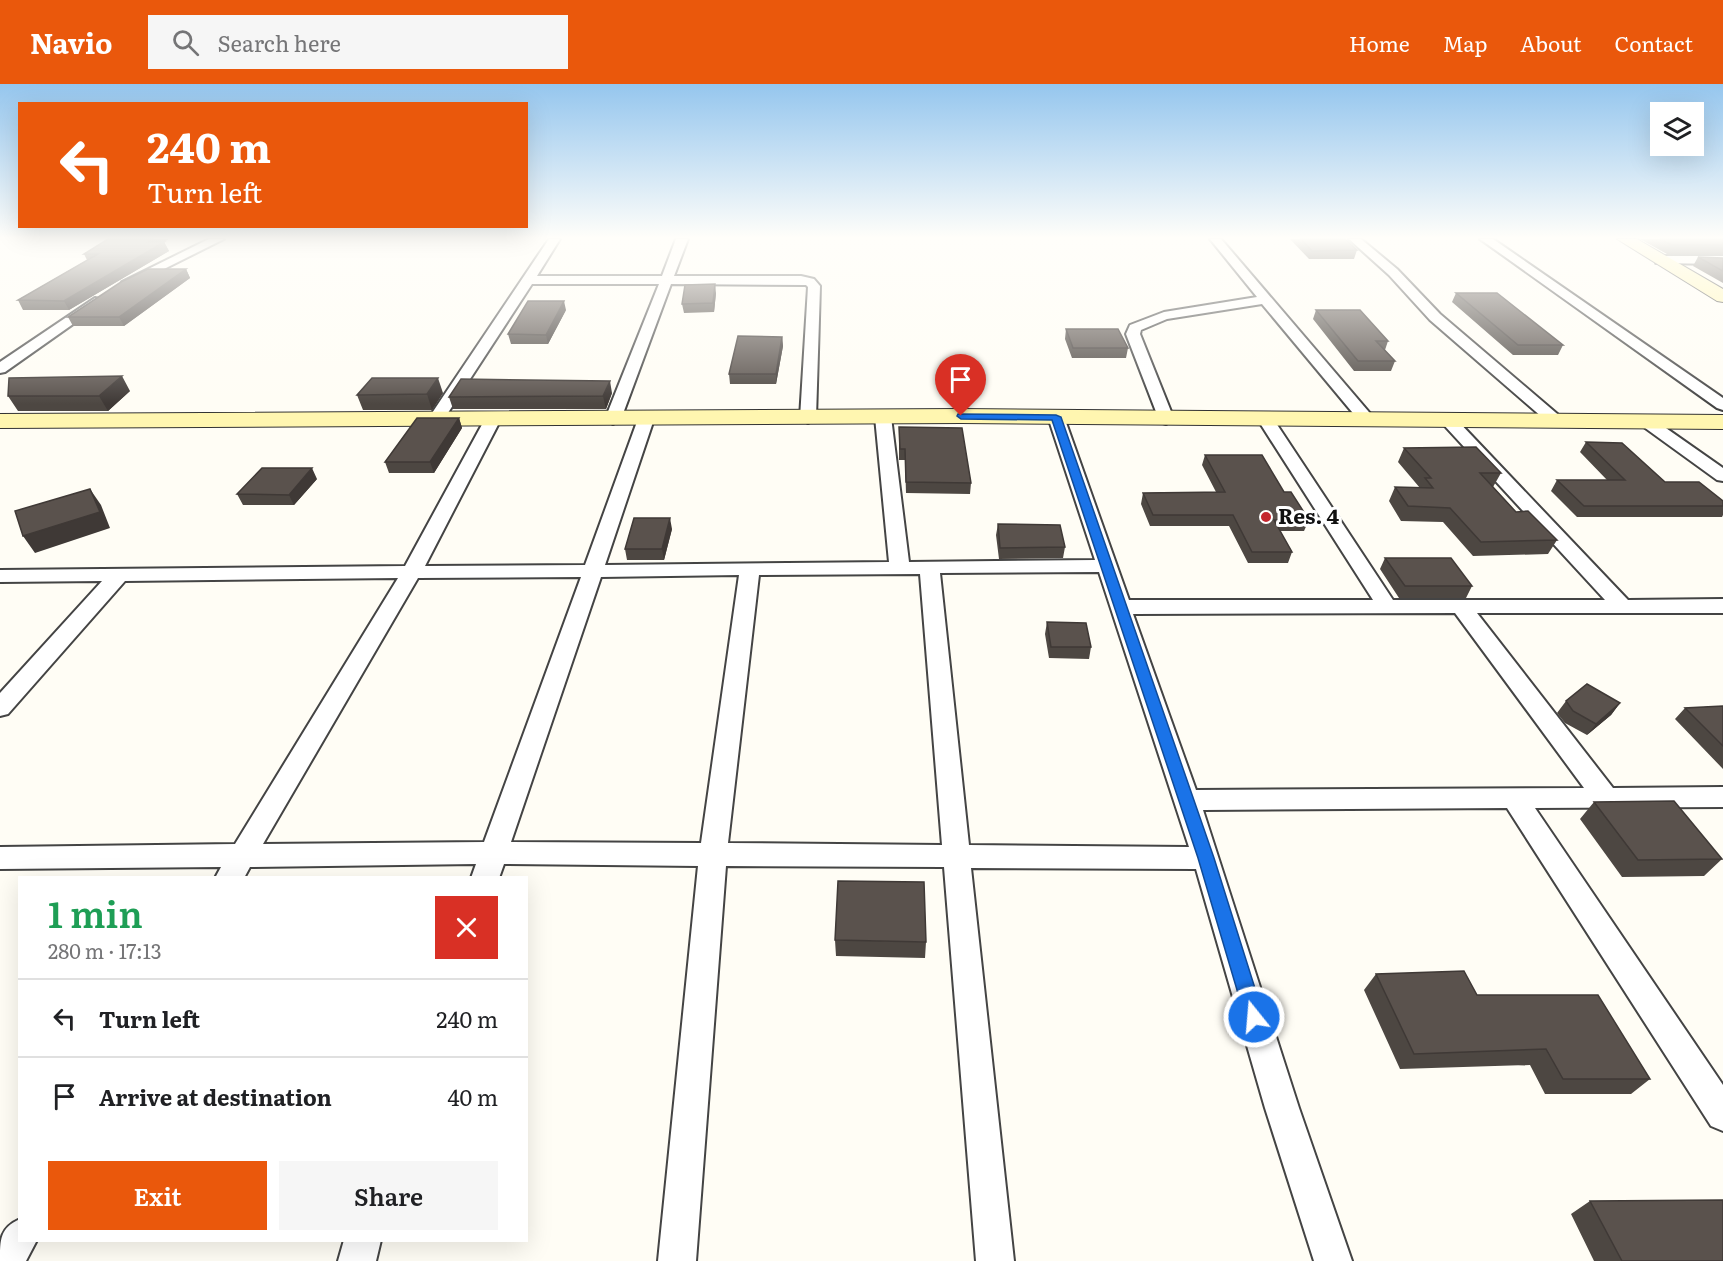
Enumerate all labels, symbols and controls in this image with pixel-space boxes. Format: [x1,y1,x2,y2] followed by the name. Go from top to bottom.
[148,15,568,69] search box
[30,21,112,63] text: Navio
[169,26,202,59] icon: search
[217,26,341,59] text: Search here
[1349,27,1410,58] text: Home
[1443,27,1487,58] text: Map
[1520,27,1582,58] text: About
[1615,27,1693,58] text: Contact
[1650,102,1704,156] map controls
[1650,102,1704,156] button: layers
[147,114,271,176] text: 240 m
[48,126,126,204] icon: left
[147,171,262,211] text: Turn left
[935,354,986,416] pin
[944,363,977,396] icon: arrive
[1278,499,1340,530] place label: Res. 4
[1259,510,1273,524] marker: Res. 4
[48,886,143,939] text: 1 min
[435,896,498,959] button: close
[48,935,162,965] text: 280 m · 17:13
[1222,985,1286,1049] position arrow
[48,1002,81,1035] icon: left
[99,1002,200,1035] text: Turn left
[436,1002,498,1035] text: 240 m
[48,1080,81,1113] icon: arrive
[99,1080,332,1113] text: Arrive at destination
[447,1080,498,1113] text: 40 m
[48,1161,267,1230] button: Exit
[279,1161,498,1230] button: Share

